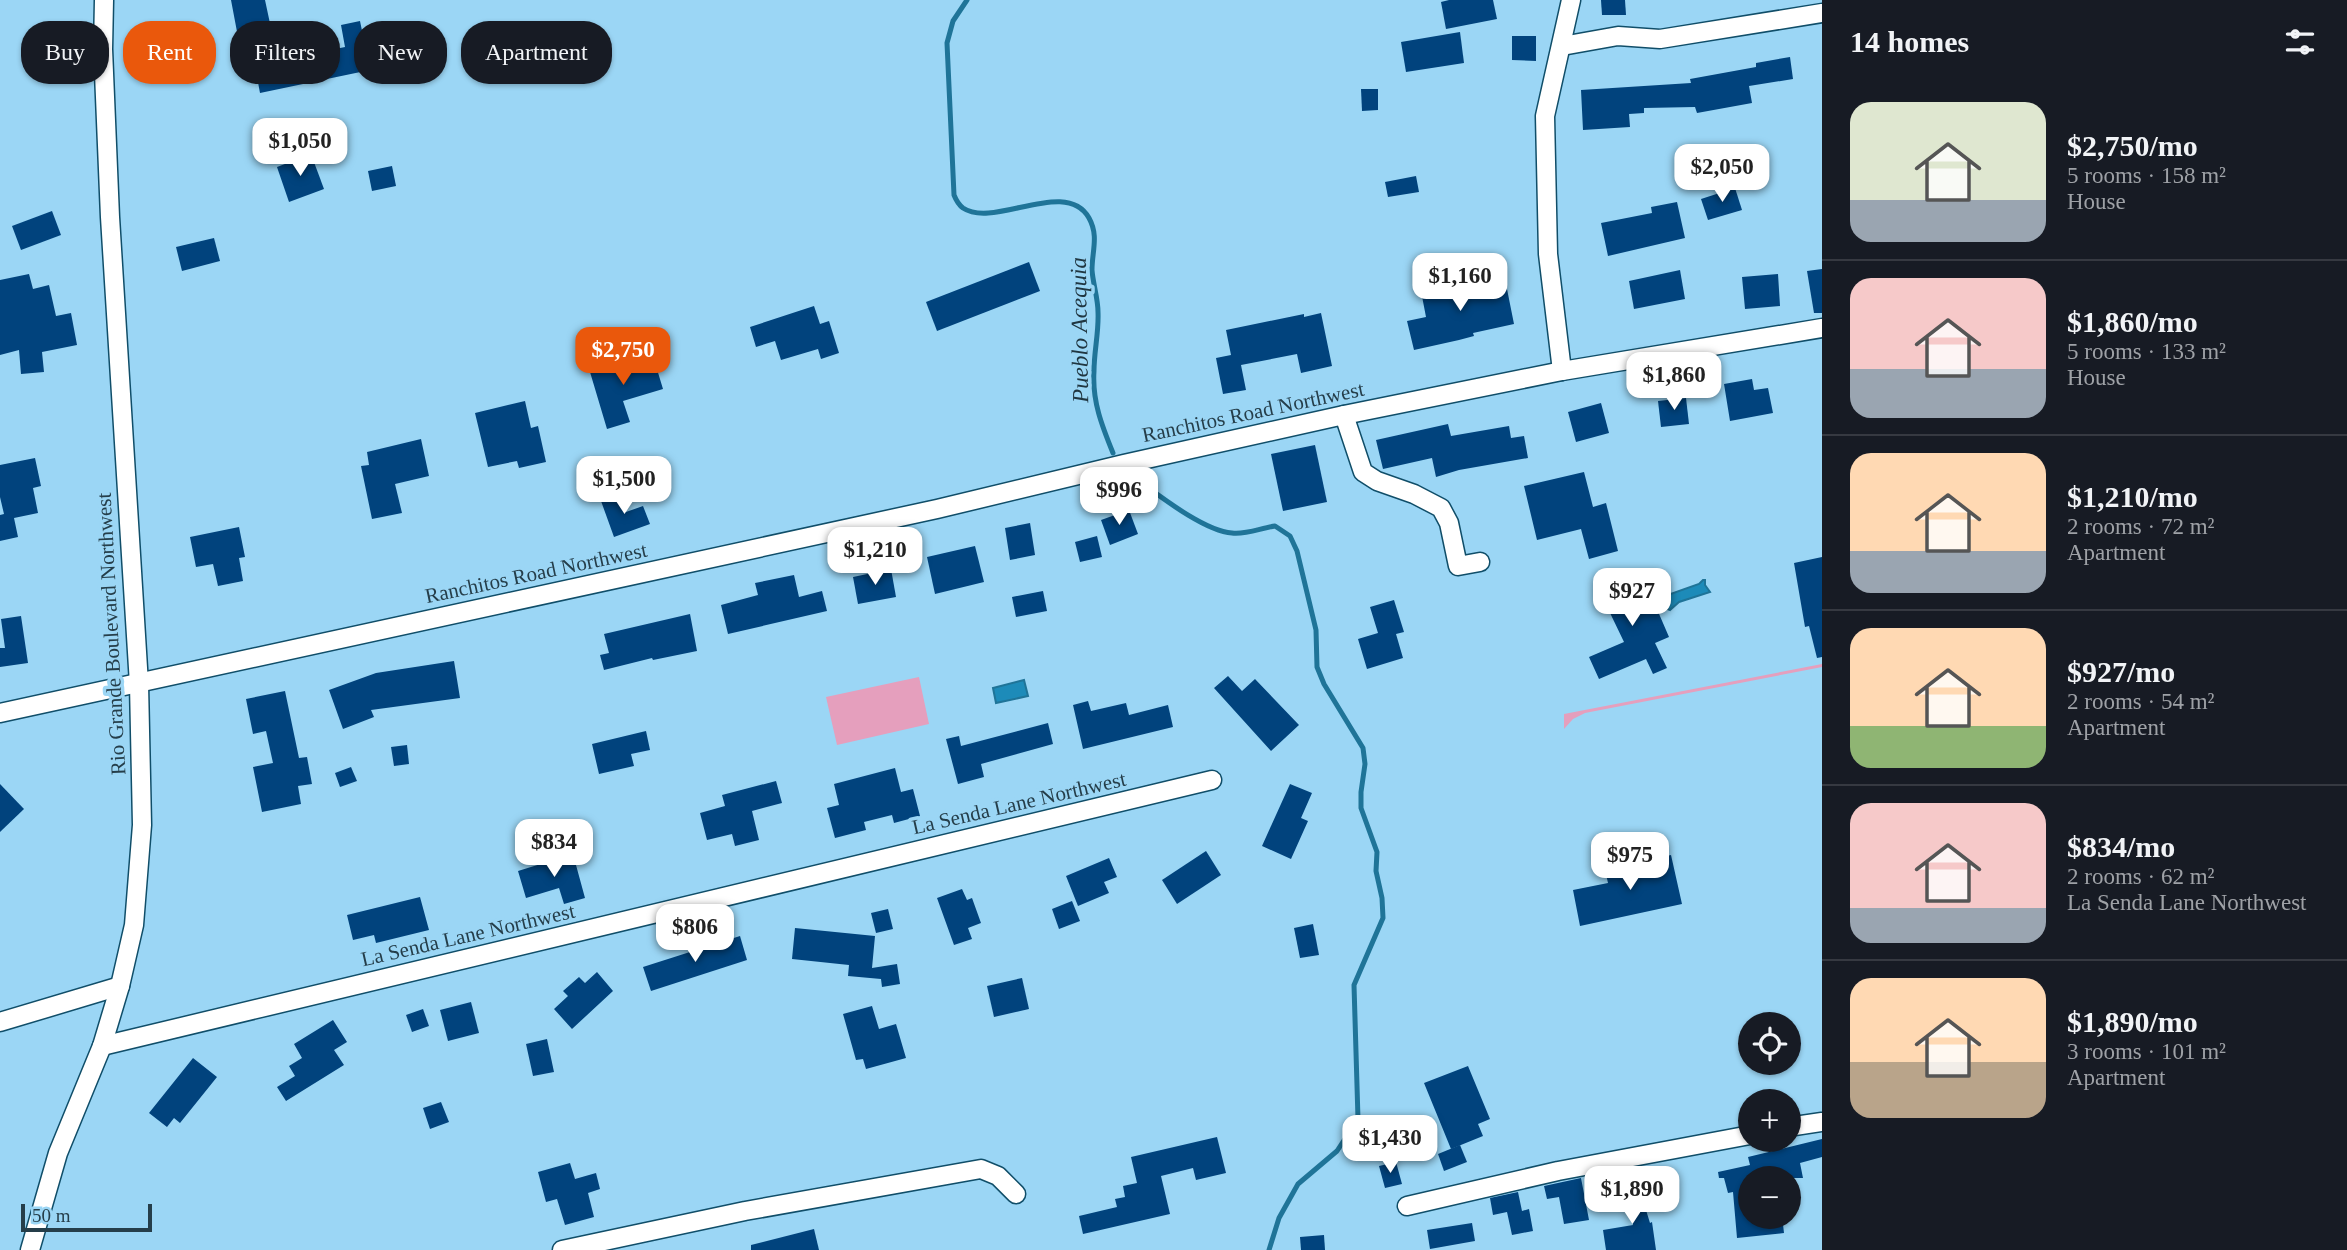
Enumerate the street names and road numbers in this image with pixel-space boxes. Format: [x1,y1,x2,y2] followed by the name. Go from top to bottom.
[1140,377,1366,447] street label: Ranchitos Road Northwest
[92,492,130,776] street label: Rio Grande Boulevard Northwest
[423,538,649,608] street label: Ranchitos Road Northwest
[910,767,1128,839] street label: La Senda Lane Northwest
[359,899,577,971] street label: La Senda Lane Northwest

